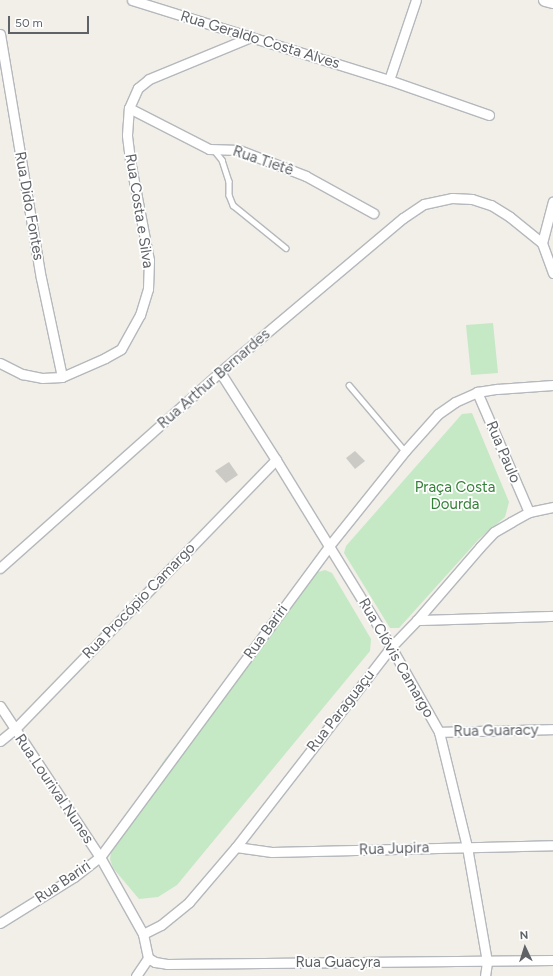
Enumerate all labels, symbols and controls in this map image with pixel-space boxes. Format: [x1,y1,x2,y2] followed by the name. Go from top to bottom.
[178,7,342,73] street label: Rua Geraldo Costa Alves
[10,8,91,34] scale bar
[15,16,43,30] text: 50 m
[230,142,296,180] street label: Rua Tietê
[11,150,47,262] street label: Rua Dido Fontes
[121,152,157,270] street label: Rua Costa e Silva
[154,325,274,433] street label: Rua Arthur Bernardes
[482,418,524,486] street label: Rua Paulo
[415,478,495,513] park label: Praça Costa Dourda
[79,539,199,663] street label: Rua Procópio Camargo
[354,595,438,721] street label: Rua Clóvis Camargo
[240,601,292,663] street label: Rua Bariri
[303,666,379,756] street label: Rua Paraguaçu
[453,721,539,741] street label: Rua Guaracy
[11,731,97,847] street label: Rua Lourival Nunes
[359,839,429,859] street label: Rua Jupira
[32,857,94,907] street label: Rua Bariri
[505,928,545,968] north arrow
[519,929,529,942] text: N
[295,954,381,972] street label: Rua Guacyra

